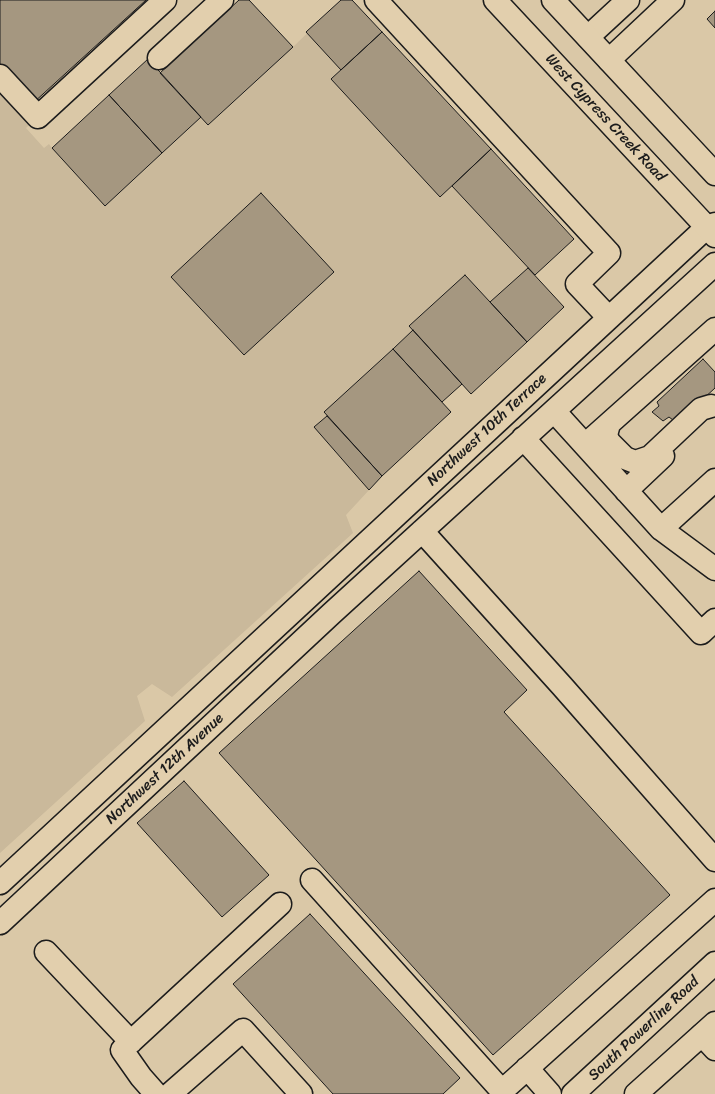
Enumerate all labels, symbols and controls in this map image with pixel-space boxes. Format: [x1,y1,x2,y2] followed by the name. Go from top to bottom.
[541,50,669,186] street label: West Cypress Creek Road
[423,370,551,490] street label: Northwest 10th Terrace
[102,710,228,828] street label: Northwest 12th Avenue
[585,973,703,1085] street label: South Powerline Road

